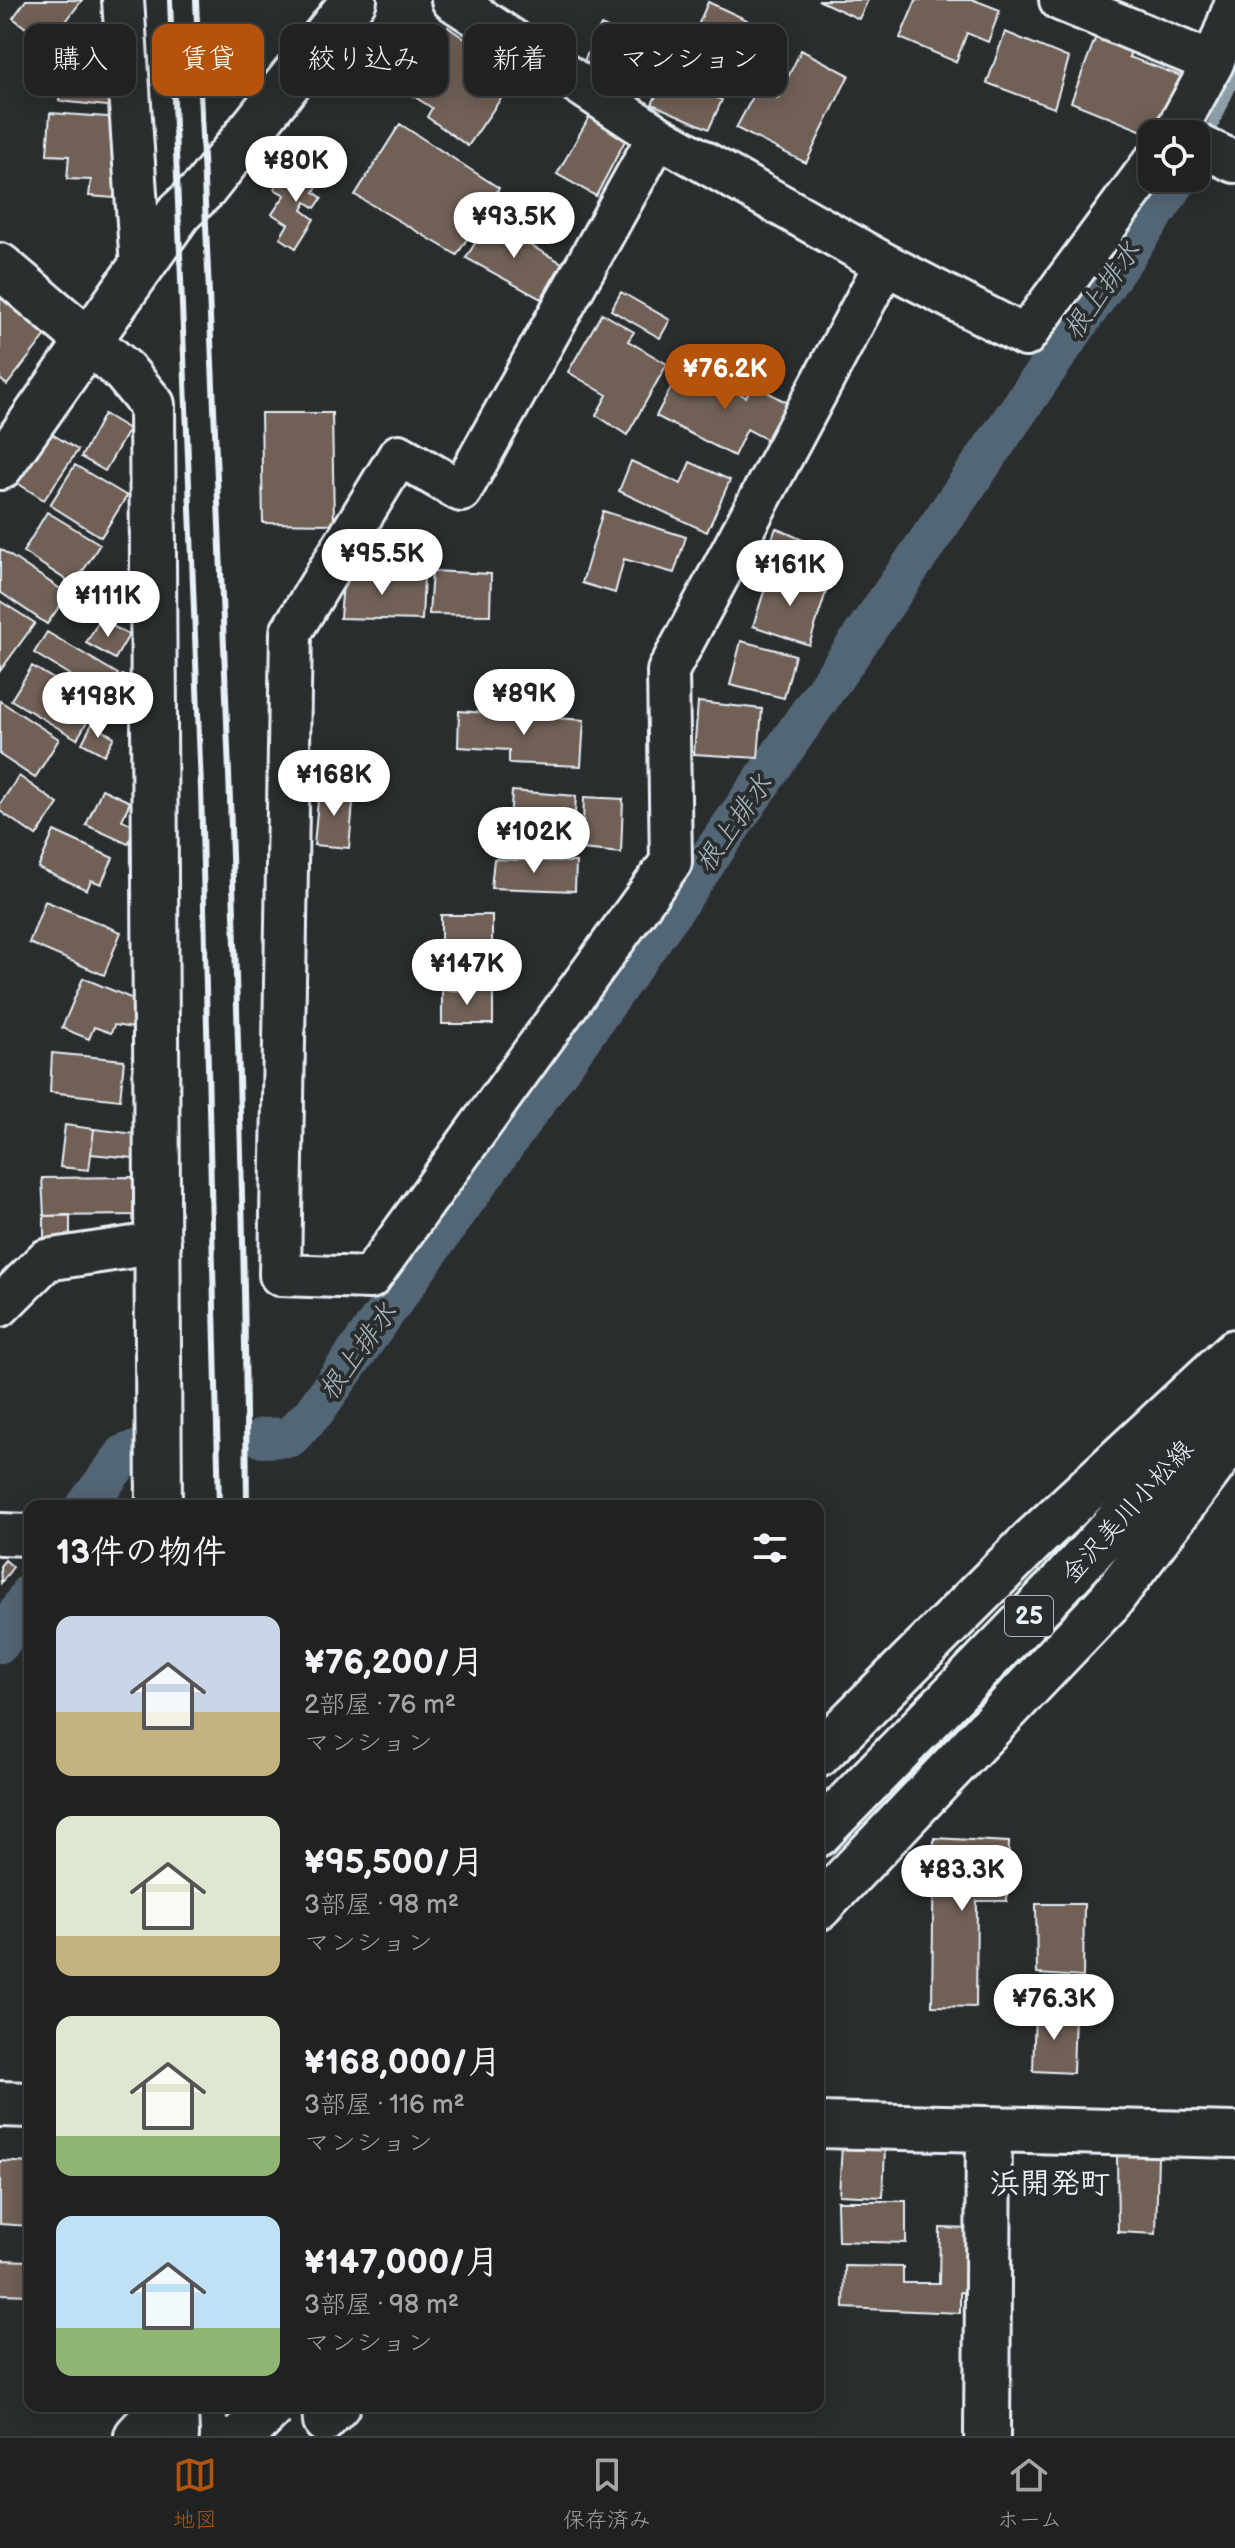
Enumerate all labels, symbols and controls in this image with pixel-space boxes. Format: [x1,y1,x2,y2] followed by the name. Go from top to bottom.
[24,24,136,96] chip: 購入
[152,24,264,96] chip: 賃貸
[280,24,448,96] chip: 絞り込み
[464,24,576,96] chip: 新着
[592,24,787,96] chip: マンション
[1138,120,1210,192] map controls
[1138,120,1210,192] button: locate
[249,136,343,204] pin: ¥80K
[263,146,329,177] text: ¥80K
[449,192,579,260] pin: ¥93.5K
[472,202,556,233] text: ¥93.5K
[1057,236,1148,346] water label: 根上排水
[660,344,790,412] pin: ¥76.2K
[683,354,767,385] text: ¥76.2K
[317,529,447,597] pin: ¥95.5K
[340,539,424,570] text: ¥95.5K
[734,540,846,608] pin: ¥161K
[754,550,826,581] text: ¥161K
[52,571,164,639] pin: ¥111K
[75,581,141,612] text: ¥111K
[477,669,571,737] pin: ¥89K
[42,672,154,740] pin: ¥198K
[492,679,556,710] text: ¥89K
[60,682,136,713] text: ¥198K
[278,750,390,818] pin: ¥168K
[296,760,372,791] text: ¥168K
[689,769,780,879] water label: 根上排水
[478,807,590,875] pin: ¥102K
[496,817,572,848] text: ¥102K
[411,939,523,1007] pin: ¥147K
[430,949,504,980] text: ¥147K
[312,1297,404,1407] water label: 根上排水
[1056,1434,1201,1590] street label: 金沢美川小松線
[748,1526,792,1570] icon: filters
[56,1532,226,1573] text: 13件の物件
[1005,1596,1053,1636] road number: 25
[304,1642,484,1683] text: ¥76,200/月
[120,1648,216,1744] icon: home
[304,1690,456,1721] text: 2部屋 · 76 m²
[304,1728,433,1759] text: マンション
[304,1842,484,1883] text: ¥95,500/月
[897,1845,1027,1913] pin: ¥83.3K
[120,1848,216,1944] icon: home
[919,1855,1005,1886] text: ¥83.3K
[304,1890,459,1921] text: 3部屋 · 98 m²
[304,1928,433,1959] text: マンション
[989,1974,1119,2042] pin: ¥76.3K
[1012,1984,1096,2015] text: ¥76.3K
[304,2042,502,2083] text: ¥168,000/月
[120,2048,216,2144] icon: home
[304,2090,465,2121] text: 3部屋 · 116 m²
[304,2128,433,2159] text: マンション
[990,2166,1110,2202] district label: 浜開発町
[304,2242,499,2283] text: ¥147,000/月
[120,2248,216,2344] icon: home
[304,2290,459,2321] text: 3部屋 · 98 m²
[304,2328,433,2359] text: マンション
[173,2453,217,2534] tab: 地図
[563,2453,651,2534] tab: 保存済み
[997,2453,1062,2534] tab: ホーム

